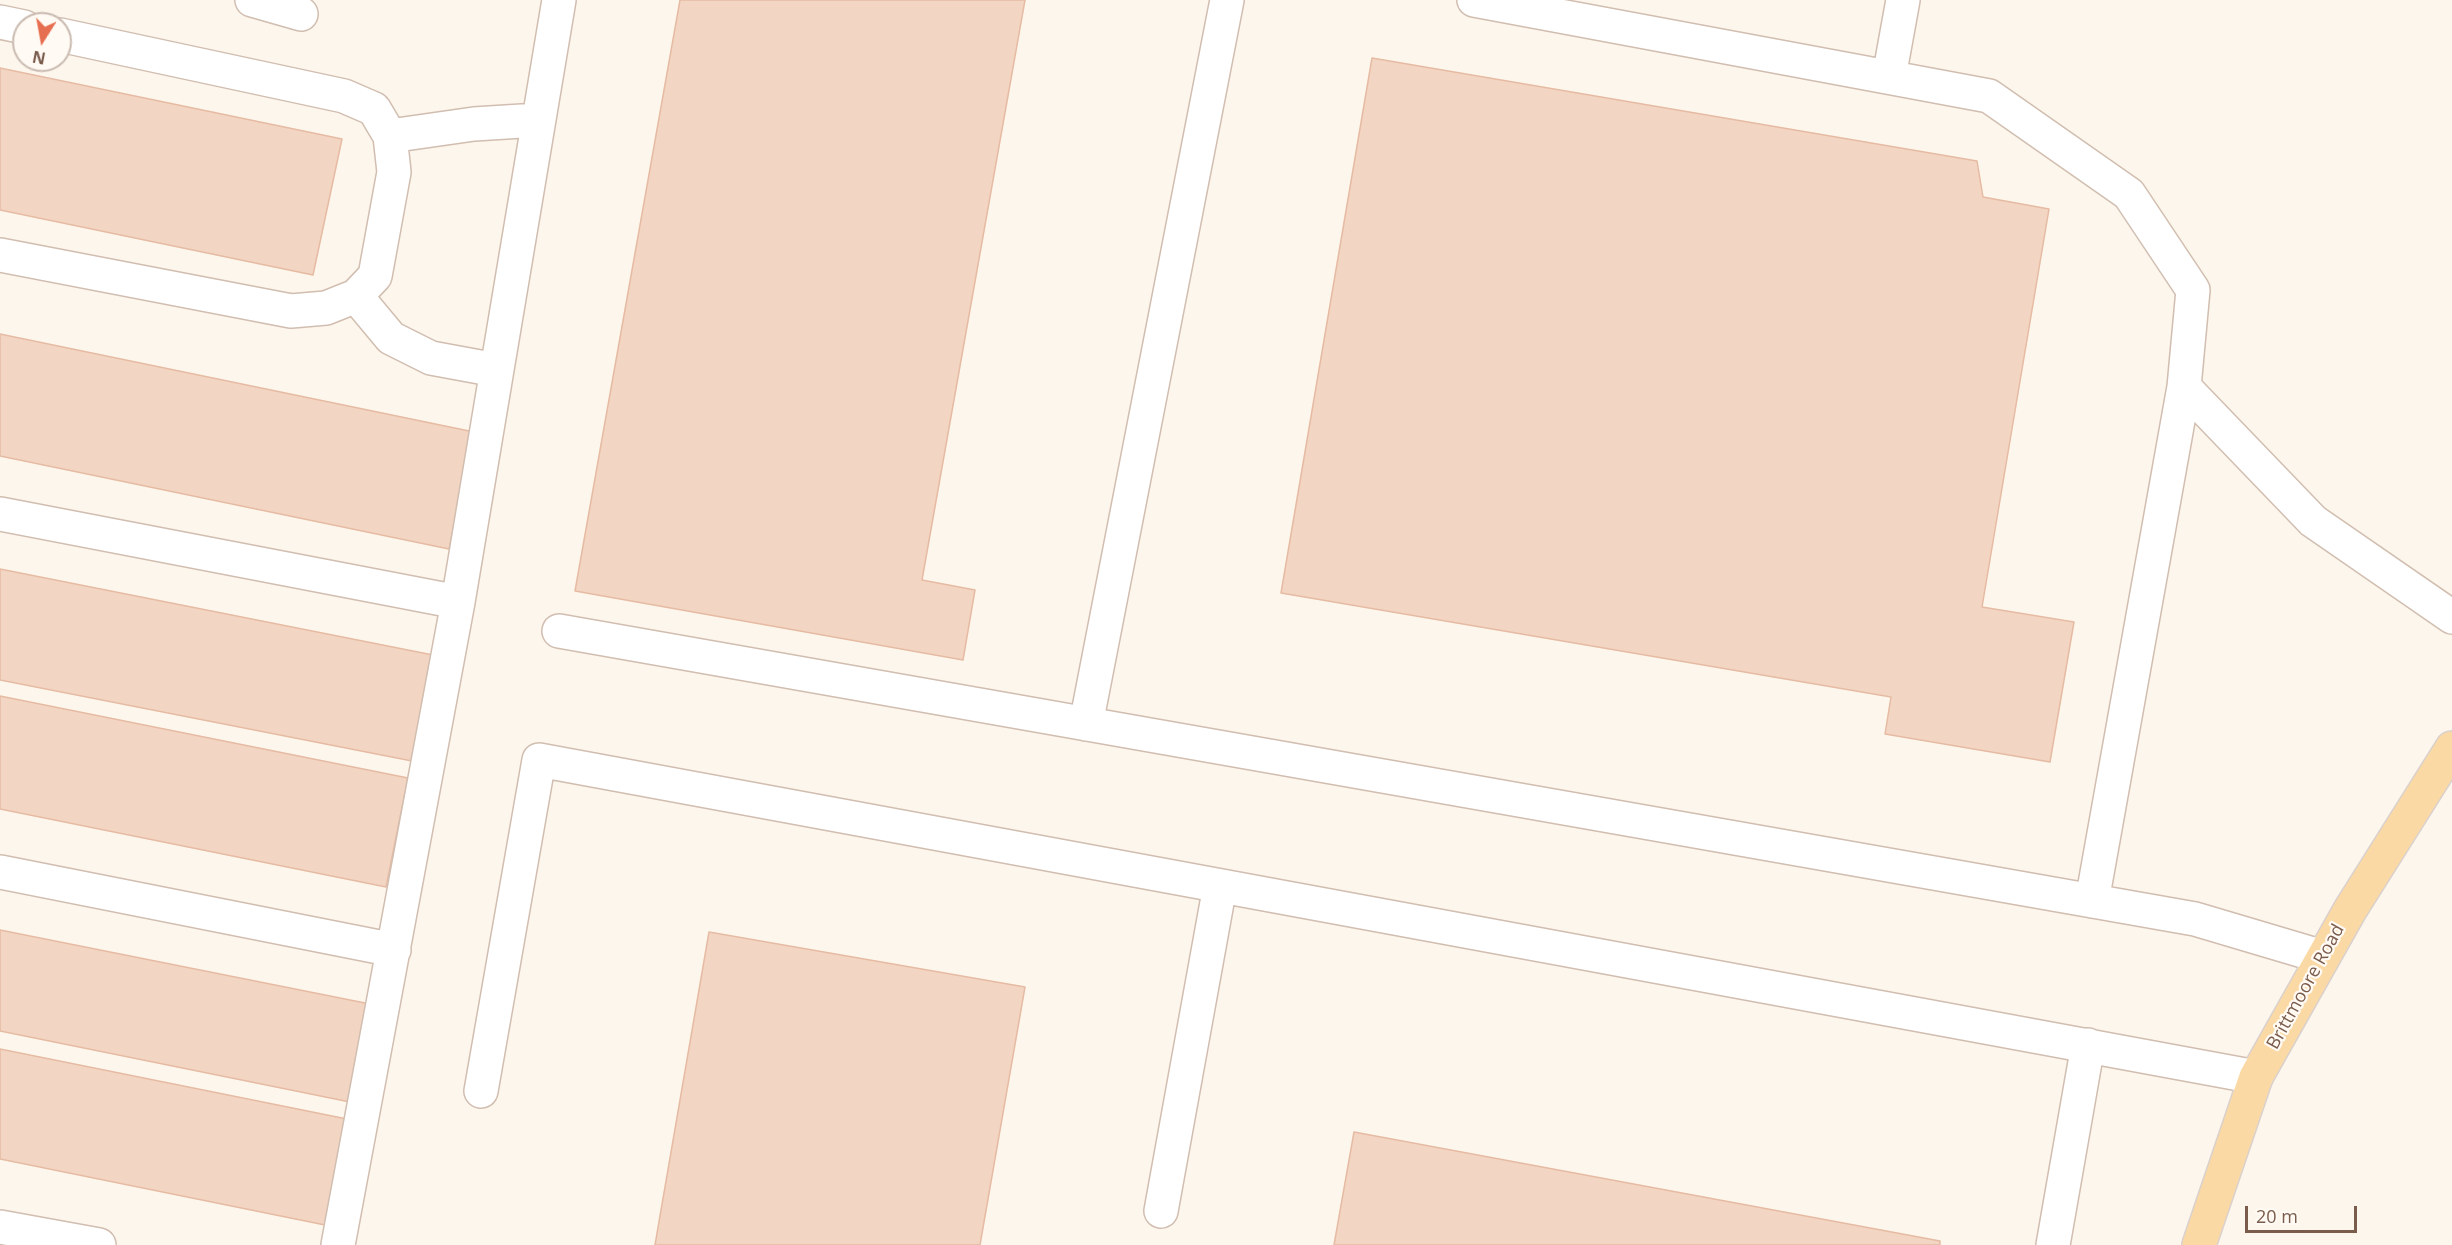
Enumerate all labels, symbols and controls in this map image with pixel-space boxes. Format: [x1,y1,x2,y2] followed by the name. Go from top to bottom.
[12,12,72,72] north arrow
[30,46,47,70] text: N
[2263,921,2349,1053] street label: Brittmoore Road
[2248,1194,2360,1232] scale bar
[2256,1204,2298,1228] text: 20 m

